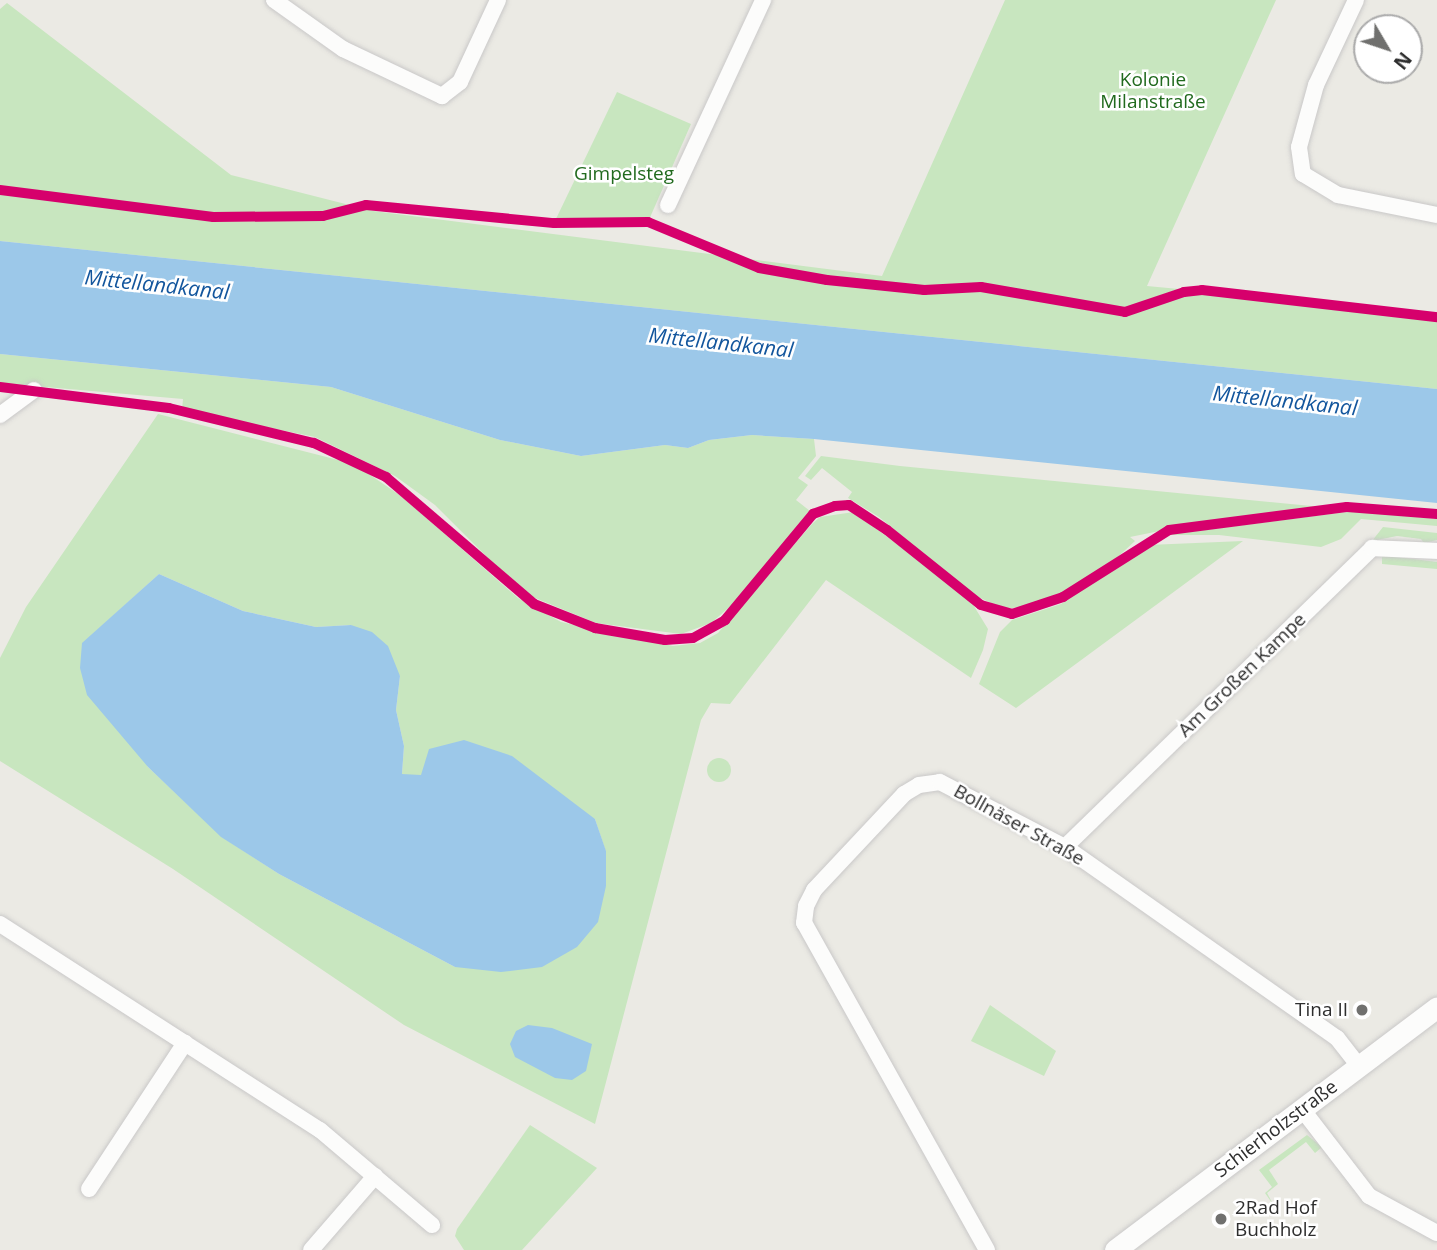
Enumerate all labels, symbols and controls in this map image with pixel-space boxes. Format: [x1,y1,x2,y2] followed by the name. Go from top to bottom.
[1353,14,1423,84] north arrow
[1388,47,1418,75] text: N
[1100,69,1206,113] park label: Kolonie Milanstraße
[574,163,674,185] park label: Gimpelsteg
[83,264,231,304] water label: Mittellandkanal
[647,322,795,362] water label: Mittellandkanal
[1211,380,1359,420] water label: Mittellandkanal
[1173,608,1311,742] street label: Am Großen Kampe
[950,780,1088,870] street label: Bollnäser Straße
[1295,999,1348,1021] place label: Tina II
[1354,1002,1370,1018] marker: Tina II
[1210,1075,1342,1183] street label: Schierholzstraße
[1235,1197,1317,1241] place label: 2Rad Hof Buchholz
[1213,1211,1229,1227] marker: 2Rad Hof Buchholz

